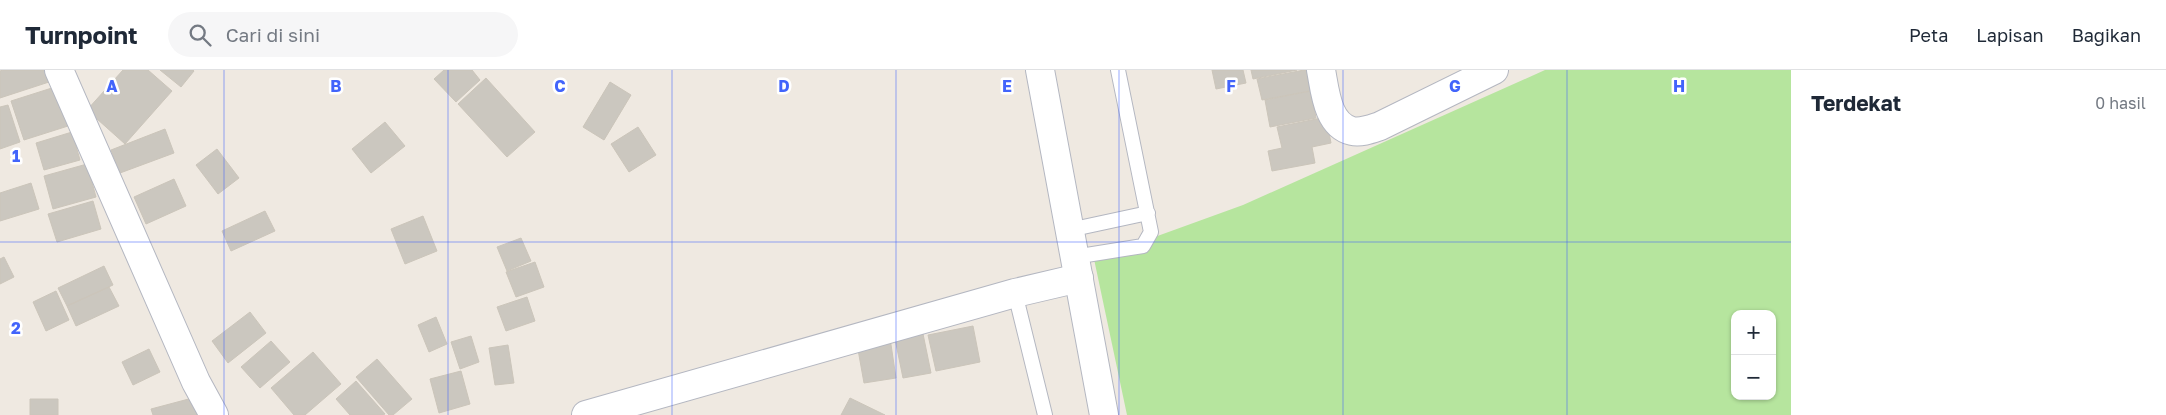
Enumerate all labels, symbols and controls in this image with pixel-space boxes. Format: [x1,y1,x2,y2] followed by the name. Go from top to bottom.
[168,12,518,57] search box
[25,20,138,49] text: Turnpoint
[186,21,214,49] icon: search
[226,23,320,46] text: Cari di sini
[1909,24,1948,46] text: Peta
[1976,24,2044,46] text: Lapisan
[2072,24,2141,46] text: Bagikan
[106,76,118,96] text: A
[330,76,342,96] text: B
[554,76,566,96] text: C
[778,76,790,96] text: D
[1002,76,1012,96] text: E
[1226,76,1236,96] text: F
[1449,76,1461,96] text: G
[1673,76,1685,96] text: H
[1811,90,1901,116] text: Terdekat
[2095,93,2146,113] text: 0 hasil
[12,146,20,166] text: 1
[1731,310,1776,400] map controls
[1731,310,1776,355] button: +
[11,318,21,338] text: 2
[1731,355,1776,400] button: −

